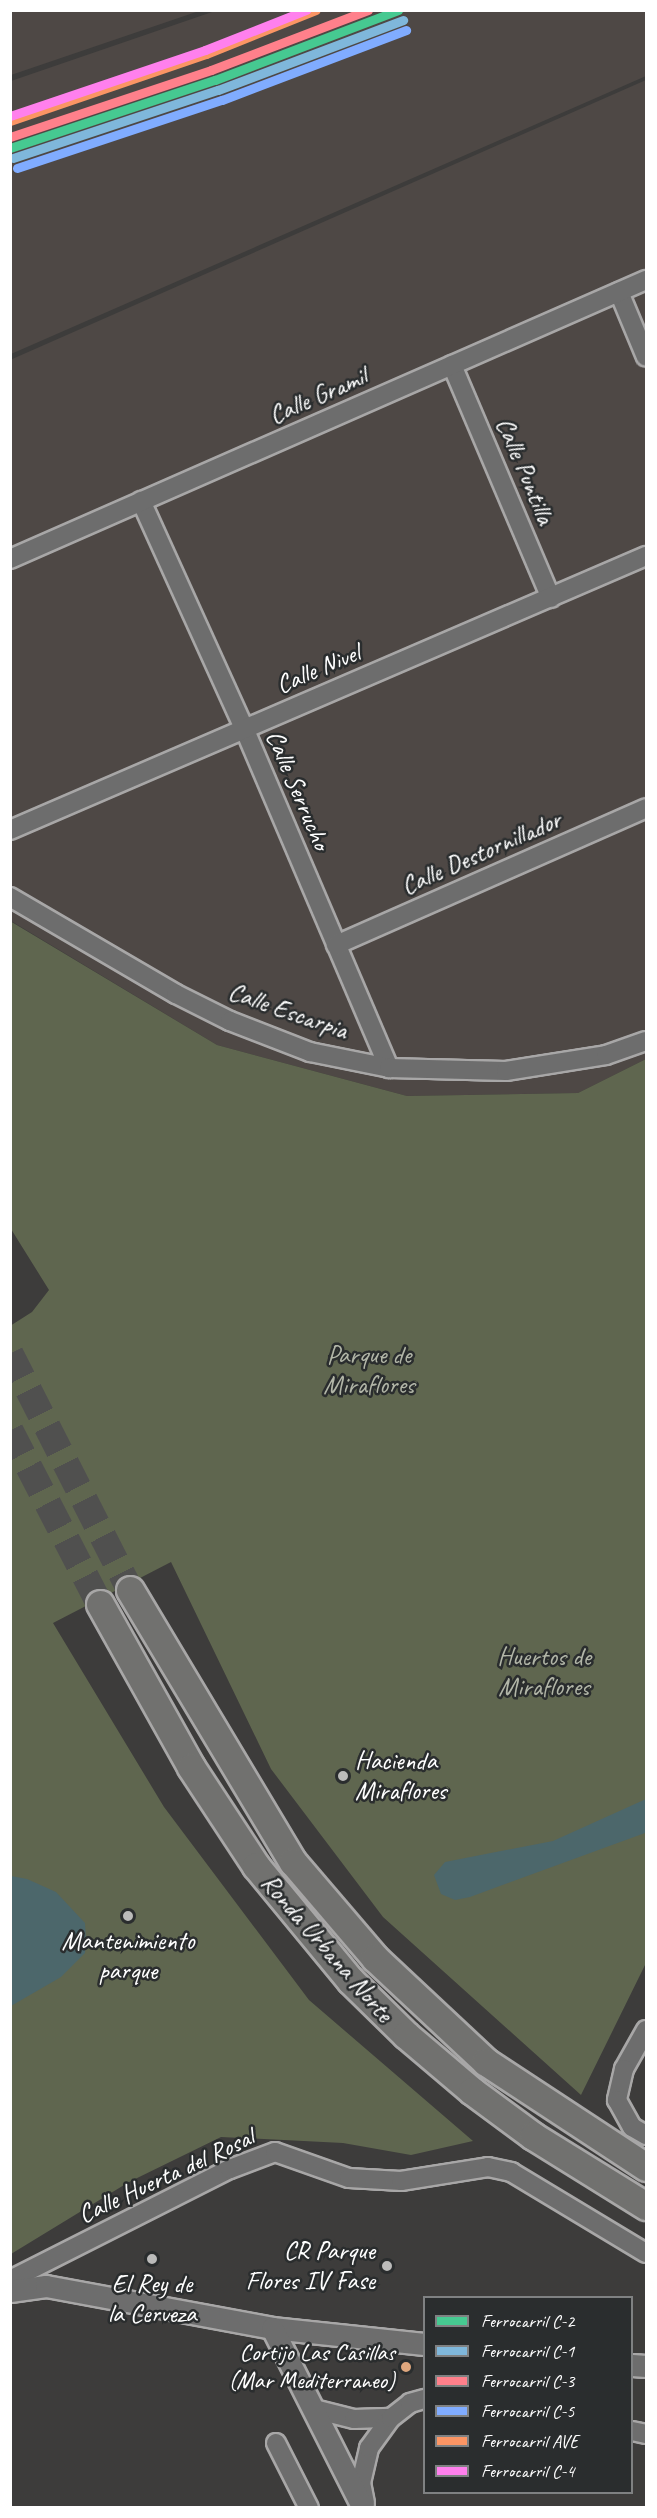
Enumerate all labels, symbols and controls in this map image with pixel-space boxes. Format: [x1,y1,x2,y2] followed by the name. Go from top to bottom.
[263,360,373,432] street label: Calle Gramil
[489,413,561,529] street label: Calle Puntilla
[271,637,365,701] street label: Calle Nivel
[259,725,337,855] street label: Calle Serrucho
[396,804,566,902] street label: Calle Destornillador
[224,976,352,1046] street label: Calle Escarpia
[323,1339,415,1400] park label: Parque de Miraflores
[497,1641,591,1702] park label: Huertos de Miraflores
[355,1745,446,1806] place label: Hacienda Miraflores
[336,1769,350,1783] marker: Hacienda Miraflores
[254,1868,400,2028] street label: Ronda Urbana Norte
[121,1909,135,1923] marker: Mantenimiento parque
[62,1925,194,1986] place label: Mantenimiento parque
[73,2122,259,2230] street label: Calle Huerta del Rosal
[246,2235,375,2296] place label: CR Parque Flores IV Fase
[145,2252,159,2266] marker: El Rey de la Cerveza
[380,2259,394,2273] marker: CR Parque Flores IV Fase
[108,2268,196,2330] place label: El Rey de la Cerveza
[423,2296,633,2494] legend
[481,2310,574,2332] text: Ferrocarril C-2
[227,2339,395,2395] place label: Cortijo Las Casillas (Mar Mediterraneo)
[481,2340,574,2362] text: Ferrocarril C-1
[400,2361,412,2373] marker: Cortijo Las Casillas (Mar Mediterraneo)
[481,2370,574,2392] text: Ferrocarril C-3
[481,2400,574,2422] text: Ferrocarril C-5
[481,2430,578,2452] text: Ferrocarril AVE
[481,2460,574,2482] text: Ferrocarril C-4

